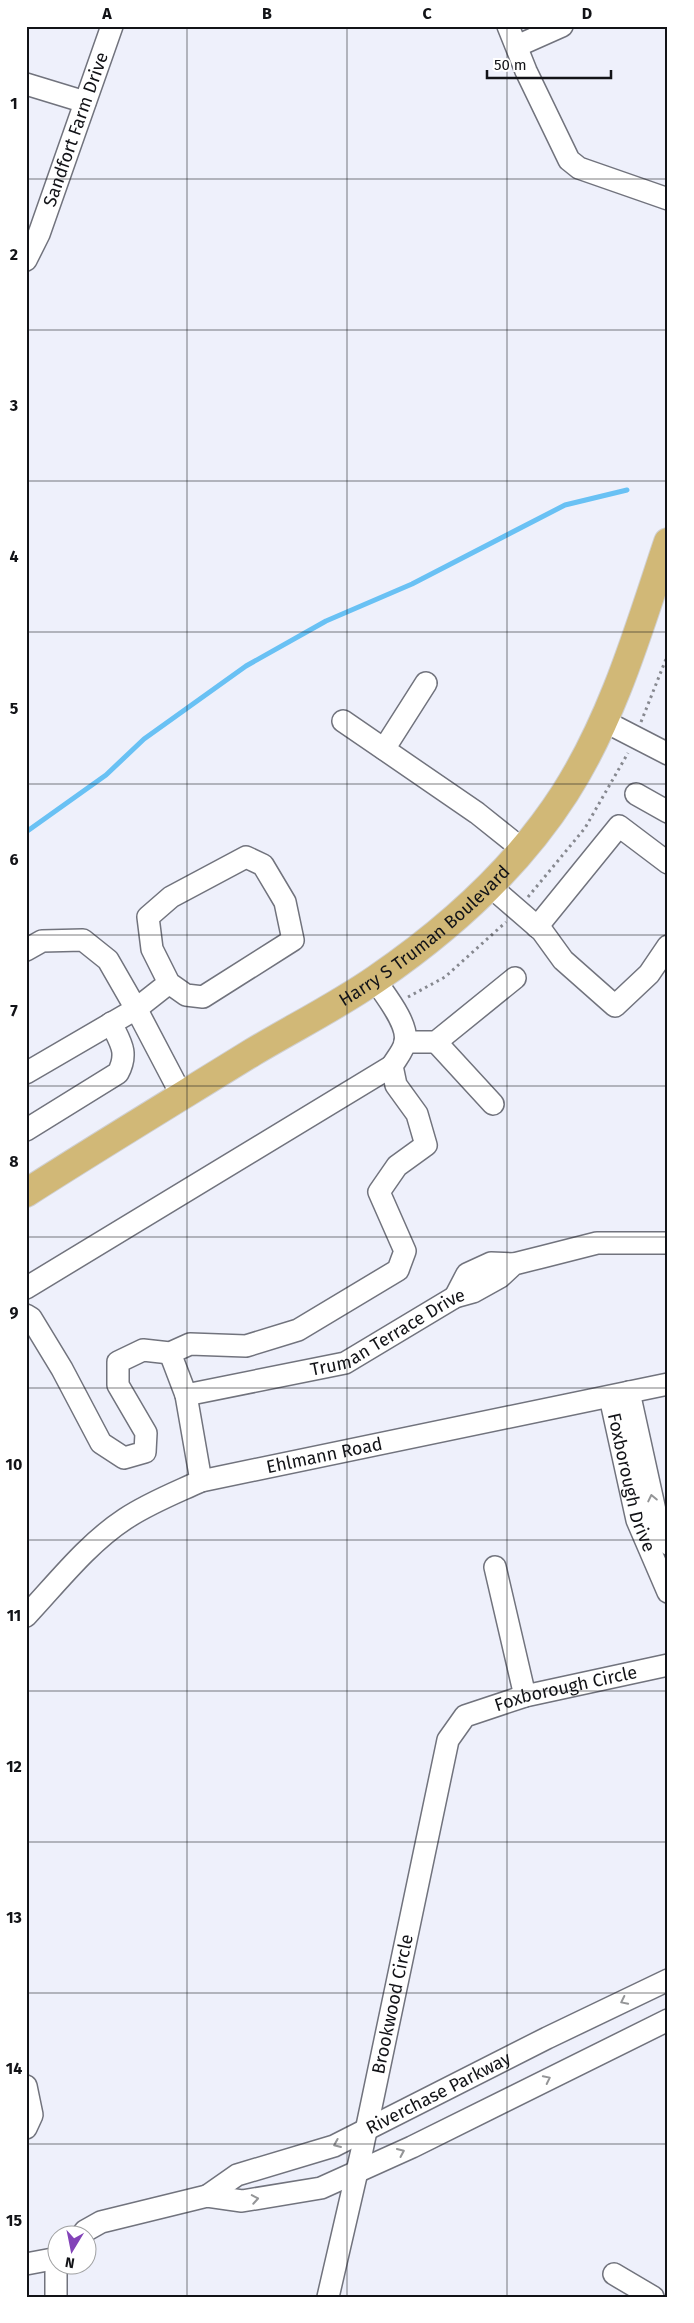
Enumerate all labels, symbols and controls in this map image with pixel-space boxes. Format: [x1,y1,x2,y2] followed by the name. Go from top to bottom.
[101,4,112,23] text: A
[262,4,272,23] text: B
[422,4,432,23] text: C
[582,4,592,23] text: D
[487,48,610,80] scale bar
[38,49,113,210] street label: Sandfort Farm Drive
[494,56,527,74] text: 50 m
[10,94,18,113] text: 1
[10,245,18,264] text: 2
[9,396,18,415] text: 3
[9,547,19,566] text: 4
[10,699,19,718] text: 5
[9,850,19,869] text: 6
[335,861,514,1011] street label: Harry S Truman Boulevard
[10,1001,18,1020] text: 7
[9,1152,19,1171] text: 8
[308,1284,467,1381] street label: Truman Terrace Drive
[10,1303,19,1322] text: 9
[603,1411,660,1555] street label: Foxborough Drive
[264,1433,384,1478] street label: Ehlmann Road
[6,1455,22,1474] text: 10
[648,1494,658,1502] one-way arrow
[7,1606,21,1625] text: 11
[492,1661,639,1716] street label: Foxborough Circle
[6,1757,22,1776] text: 12
[6,1908,22,1927] text: 13
[367,1932,418,2076] street label: Brookwood Circle
[620,1995,629,2005] one-way arrow
[362,2047,515,2139] street label: Riverchase Parkway
[6,2059,22,2078] text: 14
[542,2075,551,2085] one-way arrow
[333,2138,342,2148] one-way arrow
[396,2147,405,2158] one-way arrow
[251,2195,259,2205] one-way arrow
[6,2211,22,2230] text: 15
[48,2226,98,2276] north arrow
[64,2253,76,2271] text: N

